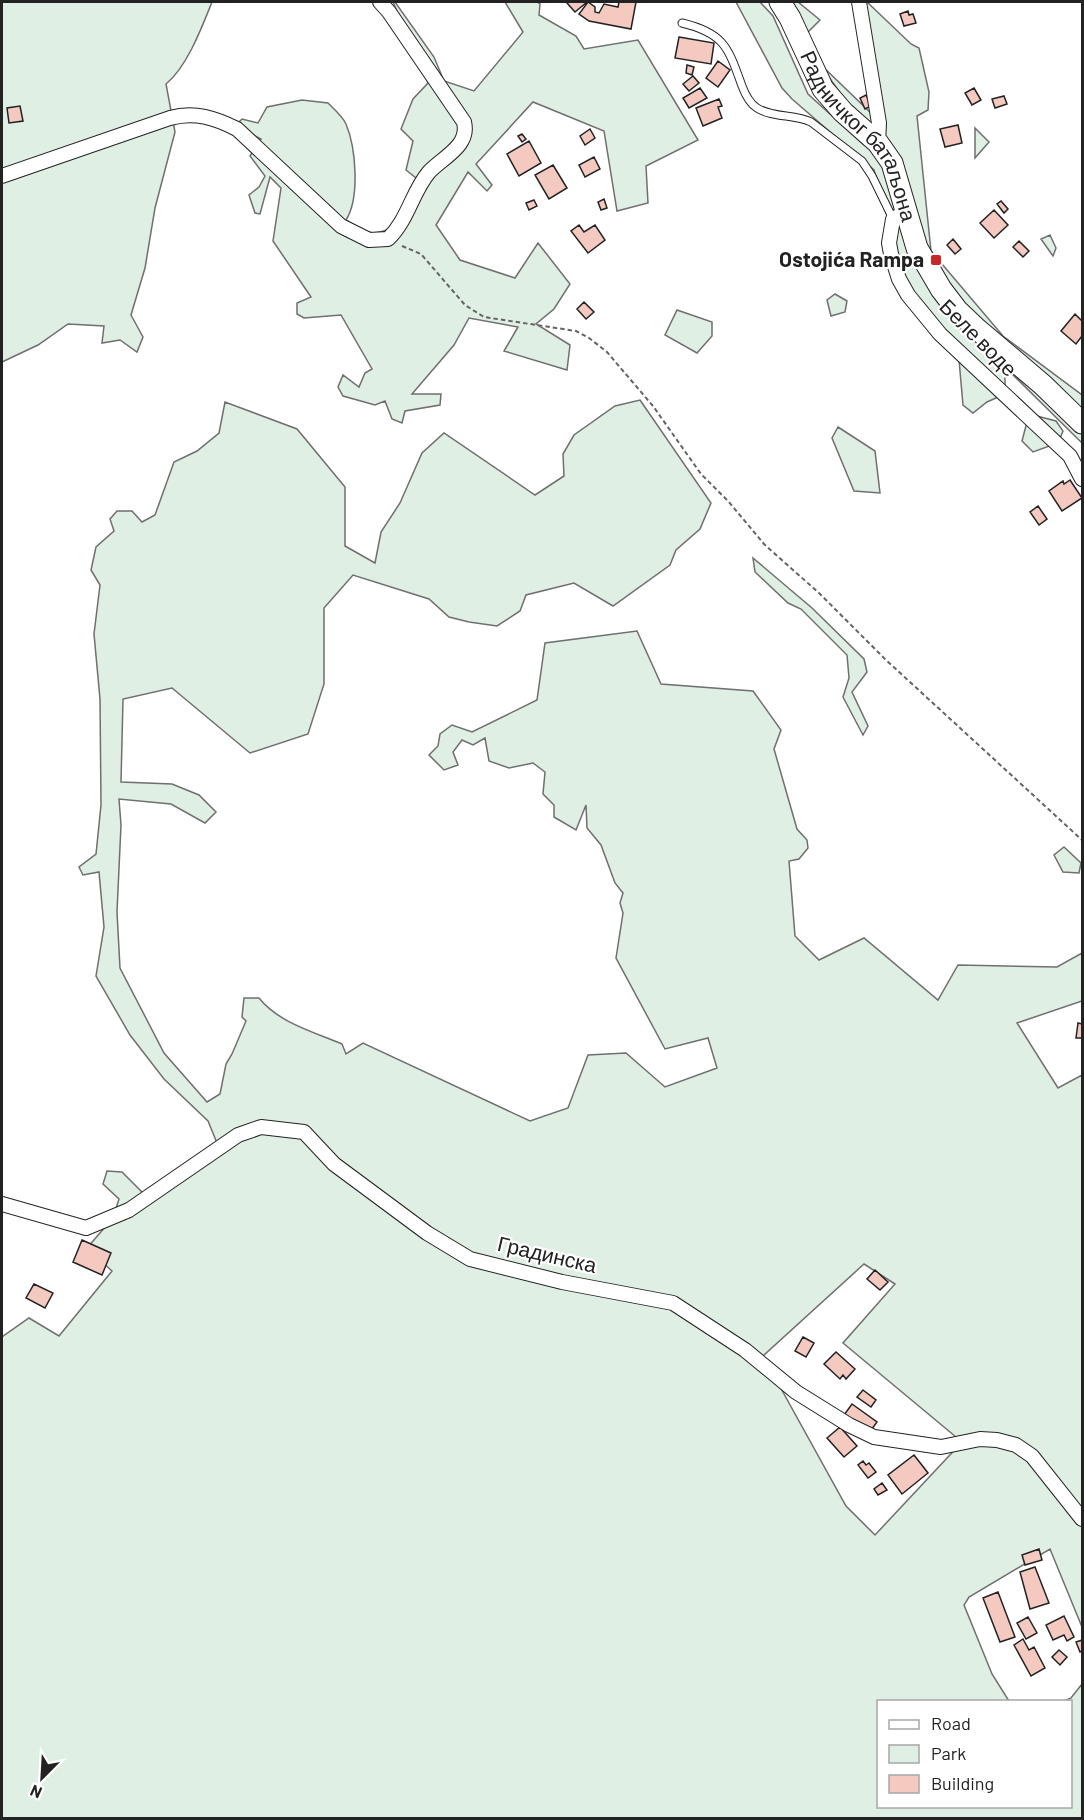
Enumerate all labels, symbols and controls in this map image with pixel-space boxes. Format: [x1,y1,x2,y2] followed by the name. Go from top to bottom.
[796,46,923,224] street label: Радничког батаљона
[779,246,924,271] place label: Ostojića Rampa
[929,253,943,267] marker: Ostojića Rampa
[935,293,1023,381] street label: Беле воде
[495,1230,600,1277] street label: Градинска
[877,1700,1072,1808] legend
[931,1712,971,1734] text: Road
[931,1742,966,1764] text: Park
[12,1748,72,1808] north arrow
[931,1772,994,1794] text: Building
[27,1781,44,1803] text: N

